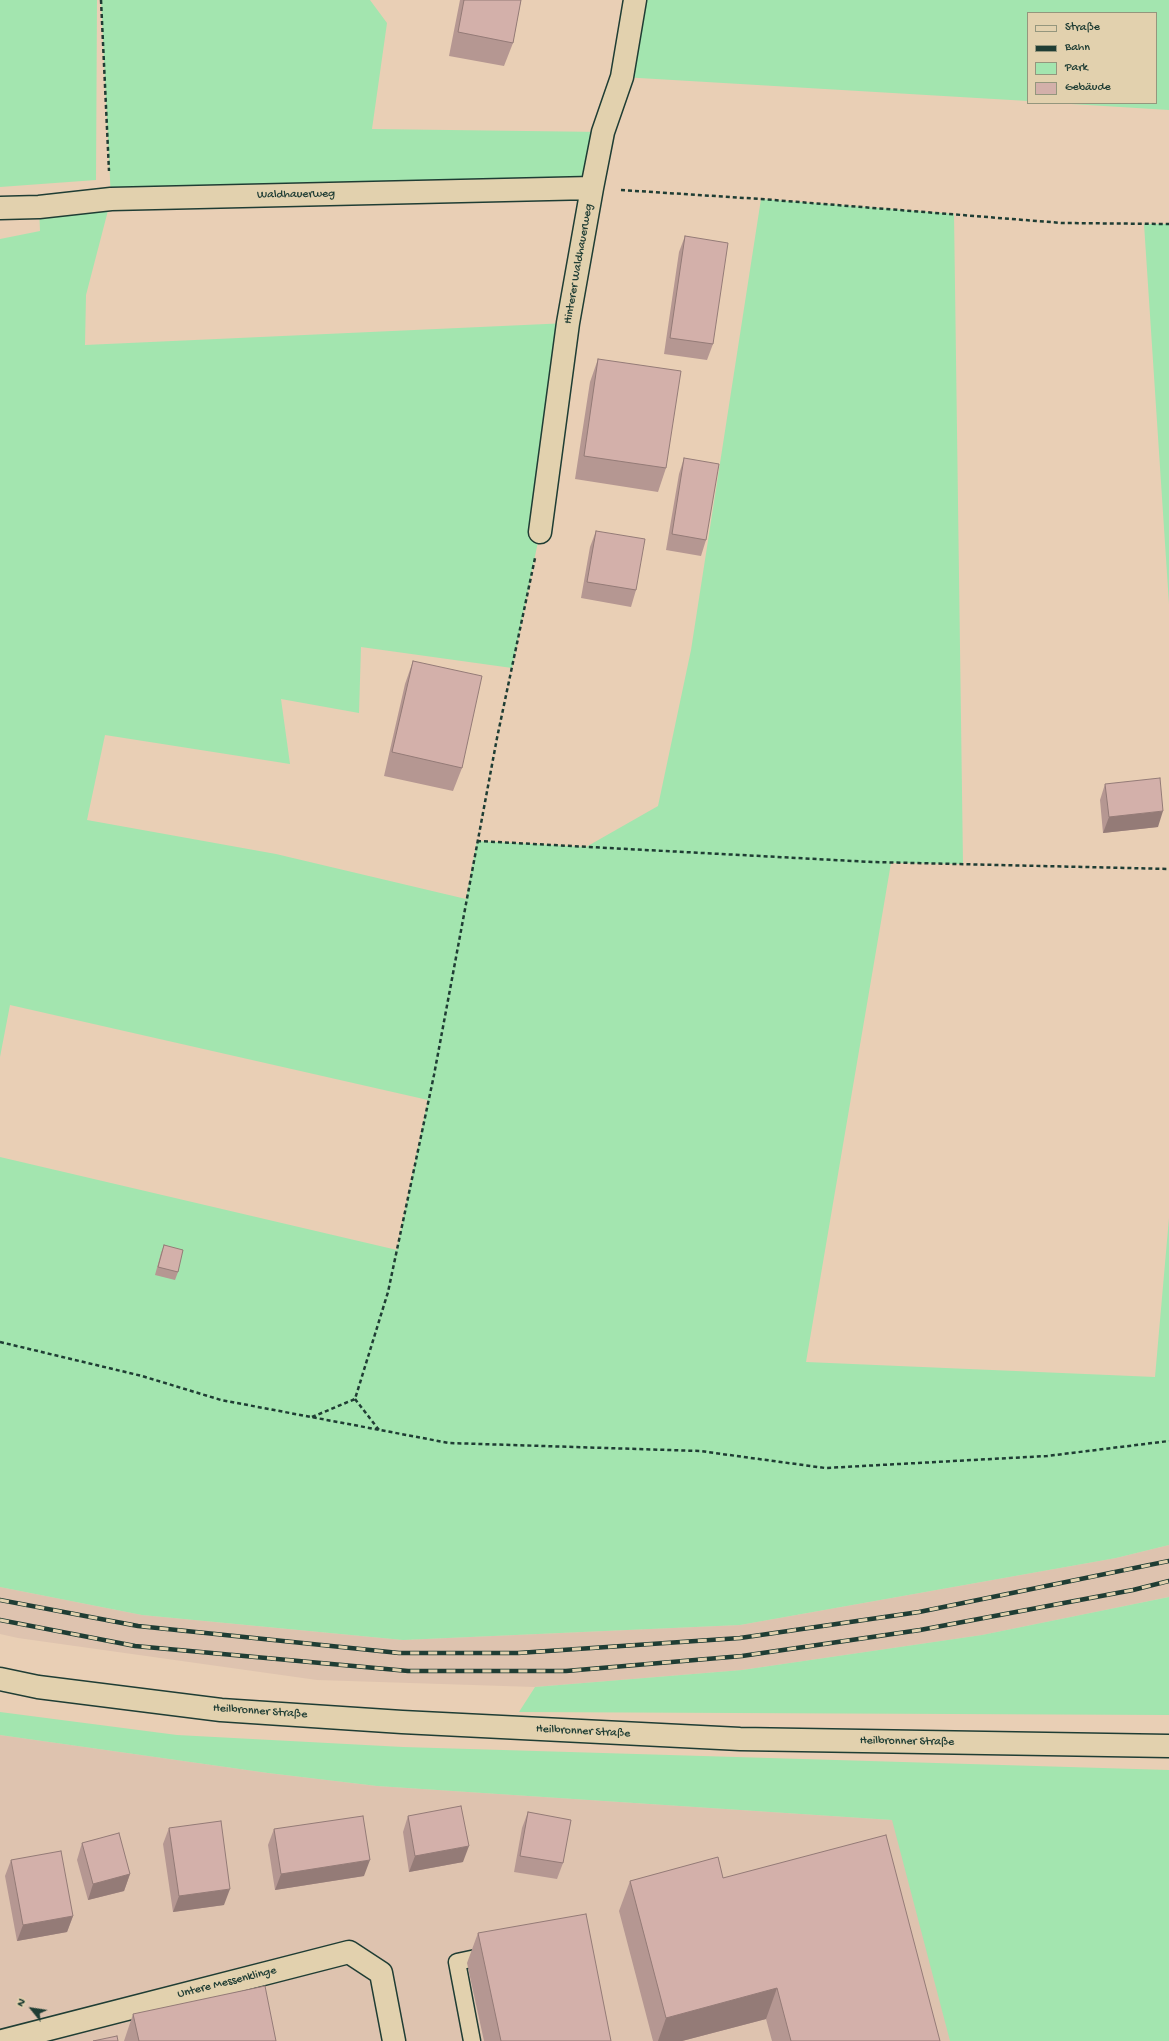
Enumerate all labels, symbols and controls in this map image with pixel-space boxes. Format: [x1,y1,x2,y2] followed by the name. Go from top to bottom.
[1027,12,1157,104] legend
[1065,21,1100,35] text: Straße
[1065,41,1090,55] text: Bahn
[1065,61,1088,75] text: Park
[1065,81,1111,95] text: Gebäude
[257,187,335,203] street label: Waldhauerweg
[561,203,597,325] street label: Hinterer Waldhauerweg
[212,1702,308,1722] street label: Heilbronner Straße
[535,1722,631,1742] street label: Heilbronner Straße
[860,1734,954,1750] street label: Heilbronner Straße
[176,1964,278,2002] street label: Untere Messenklinge
[12,1989,52,2029] north arrow
[15,1997,29,2009] text: N

